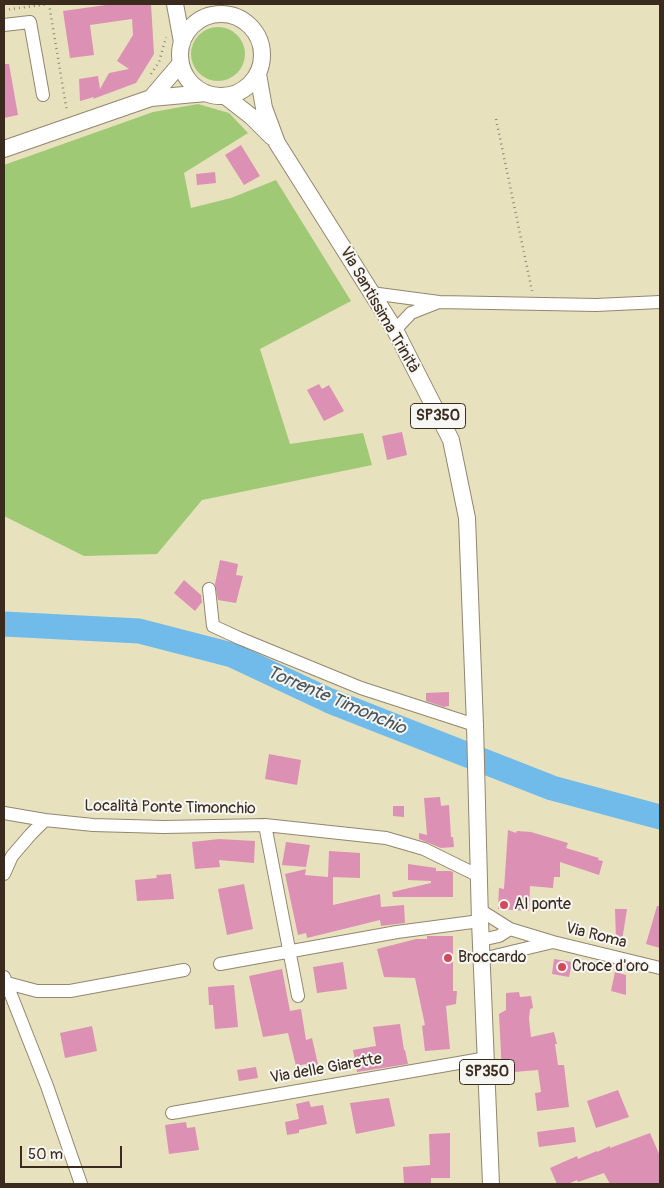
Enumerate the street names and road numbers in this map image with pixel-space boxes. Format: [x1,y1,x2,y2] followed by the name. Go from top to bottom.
[335,244,423,376] street label: Via Santissima Trinità
[410,404,466,428] road number: SP350
[84,797,256,819] street label: Località Ponte Timonchio
[563,919,629,953] street label: Via Roma
[269,1050,383,1088] street label: Via delle Giarette
[460,1060,514,1084] road number: SP350

